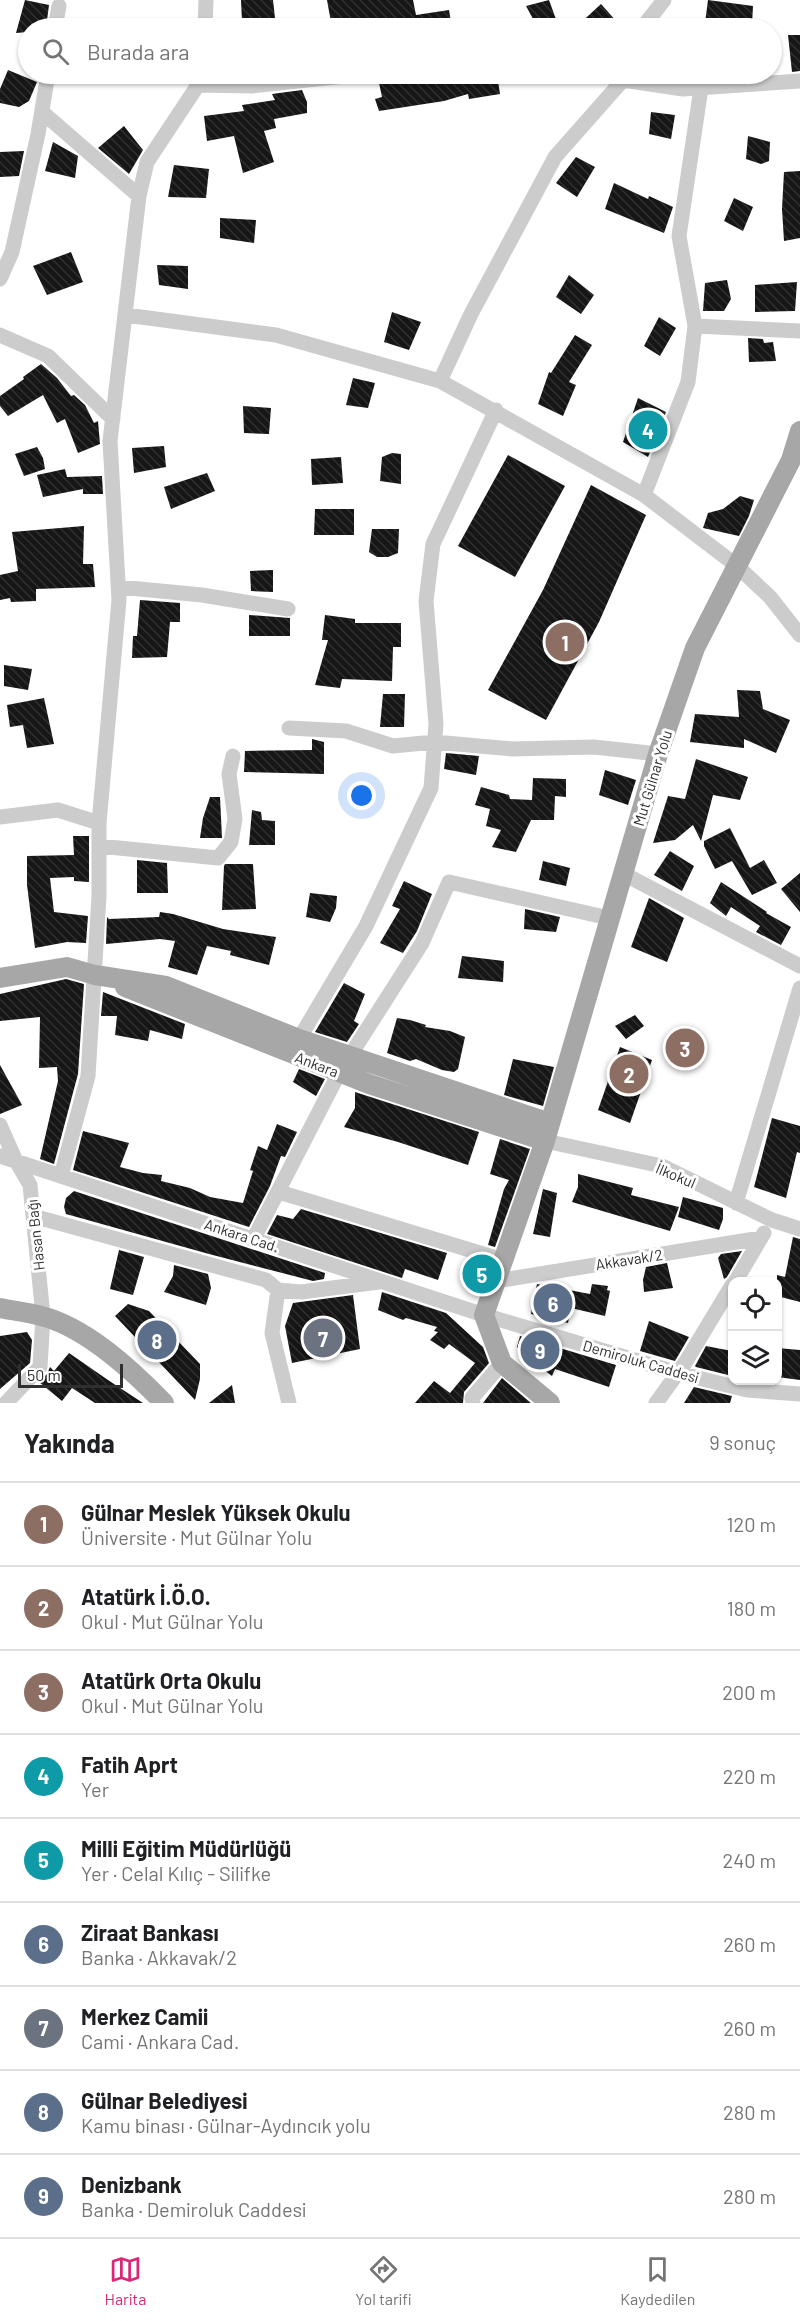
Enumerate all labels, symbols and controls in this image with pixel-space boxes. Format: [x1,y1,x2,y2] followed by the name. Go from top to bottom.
[18,18,782,84] search box
[39,35,72,68] icon: search
[87,38,190,64] text: Burada ara
[628,408,668,452] pin: 4
[546,620,584,664] pin: 1
[629,728,675,828] street label: Mut Gülnar Yolu
[347,781,376,810] your location
[666,1026,704,1070] pin: 3
[293,1047,341,1081] street label: Ankara
[610,1052,648,1096] pin: 2
[653,1159,699,1191] street label: İlkokul
[22,1198,48,1272] street label: Hasan Bağı
[202,1214,282,1256] street label: Ankara Cad.
[594,1245,664,1273] street label: Akkavak/2
[462,1252,502,1296] pin: 5
[728,1277,782,1385] map controls
[728,1277,782,1331] button: locate
[534,1280,572,1326] pin: 6
[304,1316,342,1360] pin: 7
[138,1318,176,1362] pin: 8
[520,1328,560,1372] pin: 9
[728,1331,782,1385] button: layers
[581,1336,701,1386] street label: Demiroluk Caddesi
[18,1361,123,1388] scale bar
[27,1365,61,1384] text: 50 m
[24,1427,115,1458] text: Yakında
[709,1430,776,1454] text: 9 sonuç
[81,1499,351,1525] text: Gülnar Meslek Yüksek Okulu
[40,1512,47,1536] text: 1
[726,1512,776,1536] text: 120 m
[81,1525,312,1549] text: Üniversite · Mut Gülnar Yolu
[81,1583,211,1609] text: Atatürk İ.Ö.O.
[38,1596,49,1620] text: 2
[727,1596,776,1620] text: 180 m
[81,1609,264,1633] text: Okul · Mut Gülnar Yolu
[81,1667,261,1693] text: Atatürk Orta Okulu
[38,1680,49,1704] text: 3
[722,1680,776,1704] text: 200 m
[81,1693,264,1717] text: Okul · Mut Gülnar Yolu
[81,1751,178,1777] text: Fatih Aprt
[37,1764,50,1788] text: 4
[723,1764,776,1788] text: 220 m
[81,1777,109,1801] text: Yer
[81,1835,291,1861] text: Milli Eğitim Müdürlüğü
[38,1848,49,1872] text: 5
[722,1848,776,1872] text: 240 m
[81,1861,271,1885] text: Yer · Celal Kılıç - Silifke
[81,1919,219,1945] text: Ziraat Bankası
[38,1932,49,1956] text: 6
[723,1932,776,1956] text: 260 m
[81,1945,237,1969] text: Banka · Akkavak/2
[81,2003,208,2029] text: Merkez Camii
[39,2016,48,2040] text: 7
[723,2016,776,2040] text: 260 m
[81,2029,239,2053] text: Cami · Ankara Cad.
[81,2087,248,2113] text: Gülnar Belediyesi
[38,2100,49,2124] text: 8
[723,2100,776,2124] text: 280 m
[81,2113,371,2137] text: Kamu binası · Gülnar-Aydıncık yolu
[81,2171,182,2197] text: Denizbank
[38,2184,49,2208] text: 9
[723,2184,776,2208] text: 280 m
[81,2197,306,2221] text: Banka · Demiroluk Caddesi
[104,2253,146,2308] tab: Harita
[355,2253,411,2308] tab: Yol tarifi
[620,2253,695,2308] tab: Kaydedilen

